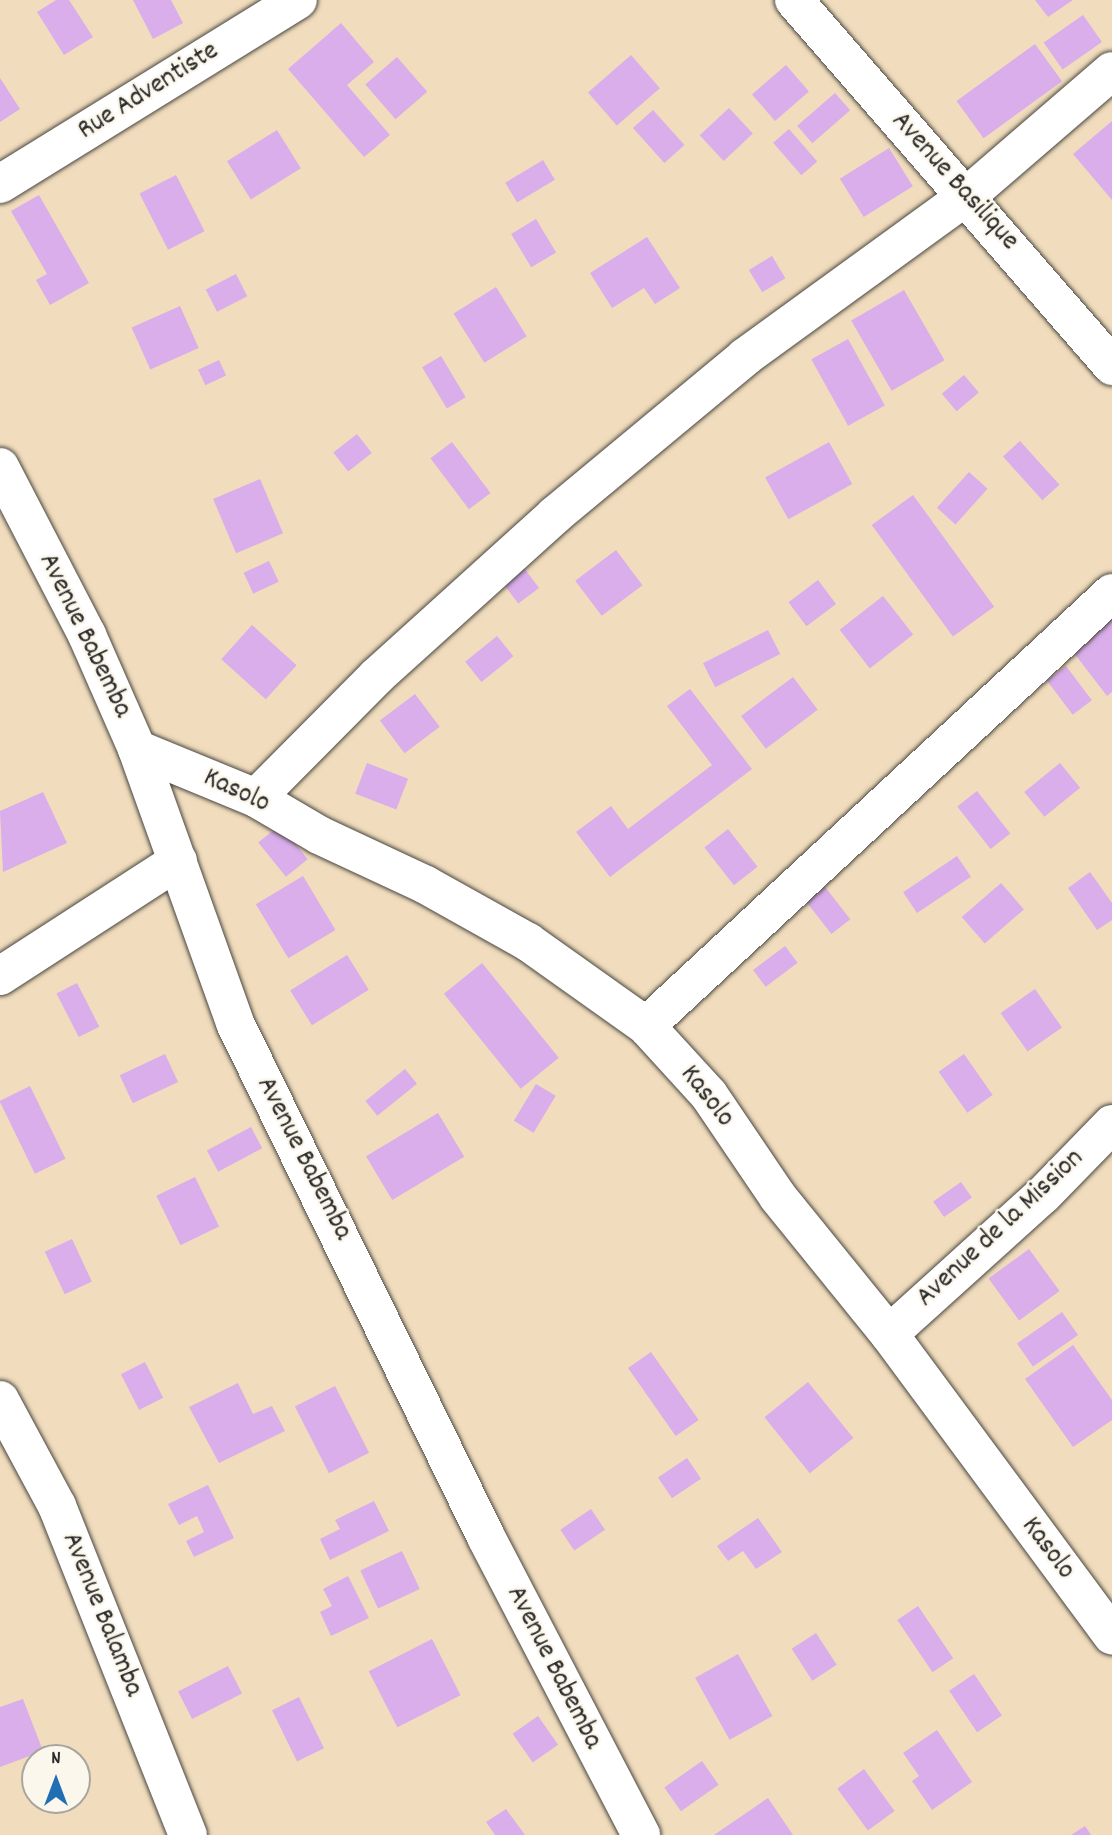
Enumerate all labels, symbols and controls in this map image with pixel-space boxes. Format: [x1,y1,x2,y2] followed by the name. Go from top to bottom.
[72,35,226,149] street label: Rue Adventiste
[883,106,1025,258] street label: Avenue Basilique
[30,548,138,724] street label: Avenue Babemba
[197,762,275,822] street label: Kasolo
[671,1059,741,1135] street label: Kasolo
[248,1072,358,1246] street label: Avenue Babemba
[910,1143,1092,1315] street label: Avenue de la Mission
[1013,1511,1081,1587] street label: Kasolo
[53,1528,149,1702] street label: Avenue Balamba
[498,1581,608,1755] street label: Avenue Babemba
[21,1744,91,1814] north arrow
[51,1746,61,1773] text: N

